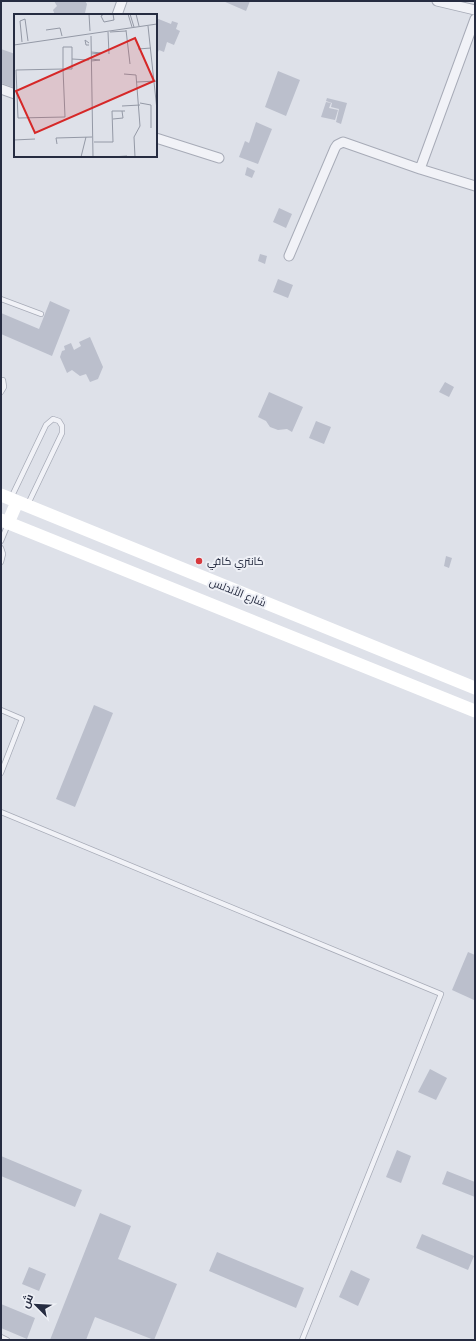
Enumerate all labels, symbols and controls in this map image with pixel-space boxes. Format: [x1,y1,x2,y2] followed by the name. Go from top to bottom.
[14,14,157,157] inset map
[207,553,264,570] place label: كانتري كافي
[194,556,204,566] marker: كانتري كافي
[207,573,269,611] street label: شارع الأندلس
[16,1285,56,1325] north arrow
[17,1291,37,1311] text: ش

